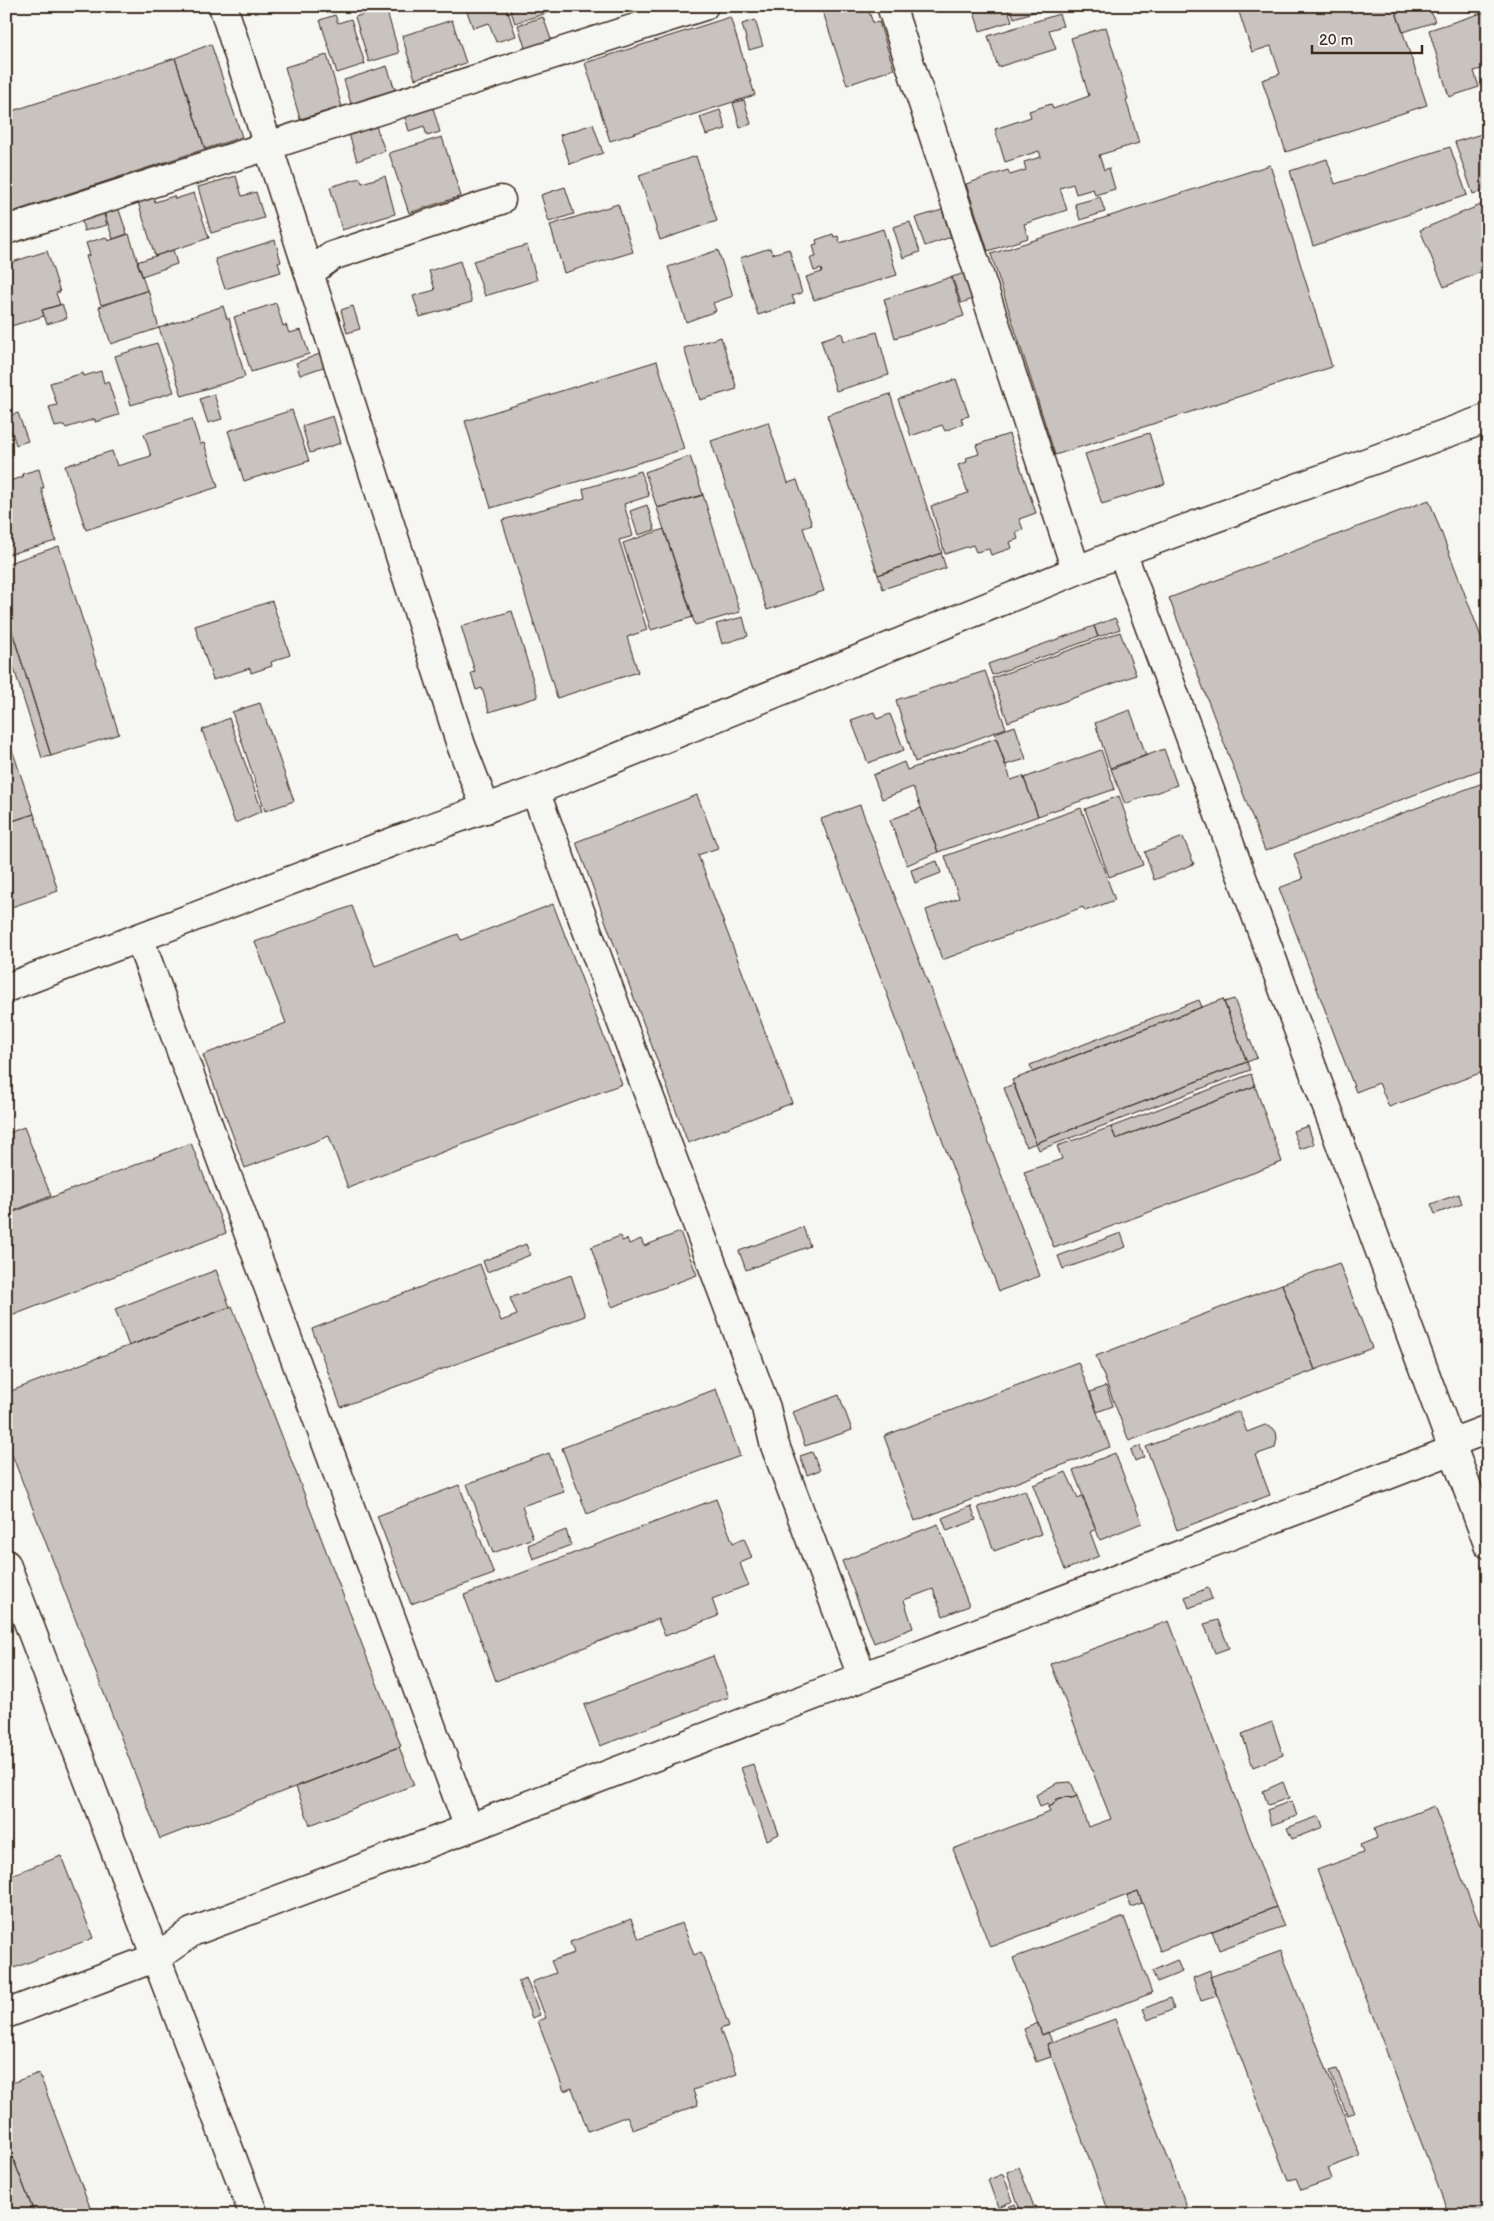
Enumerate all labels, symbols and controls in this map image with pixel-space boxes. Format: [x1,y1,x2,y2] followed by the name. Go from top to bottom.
[1312,22,1422,54] scale bar
[1319,31,1353,50] text: 20 m

